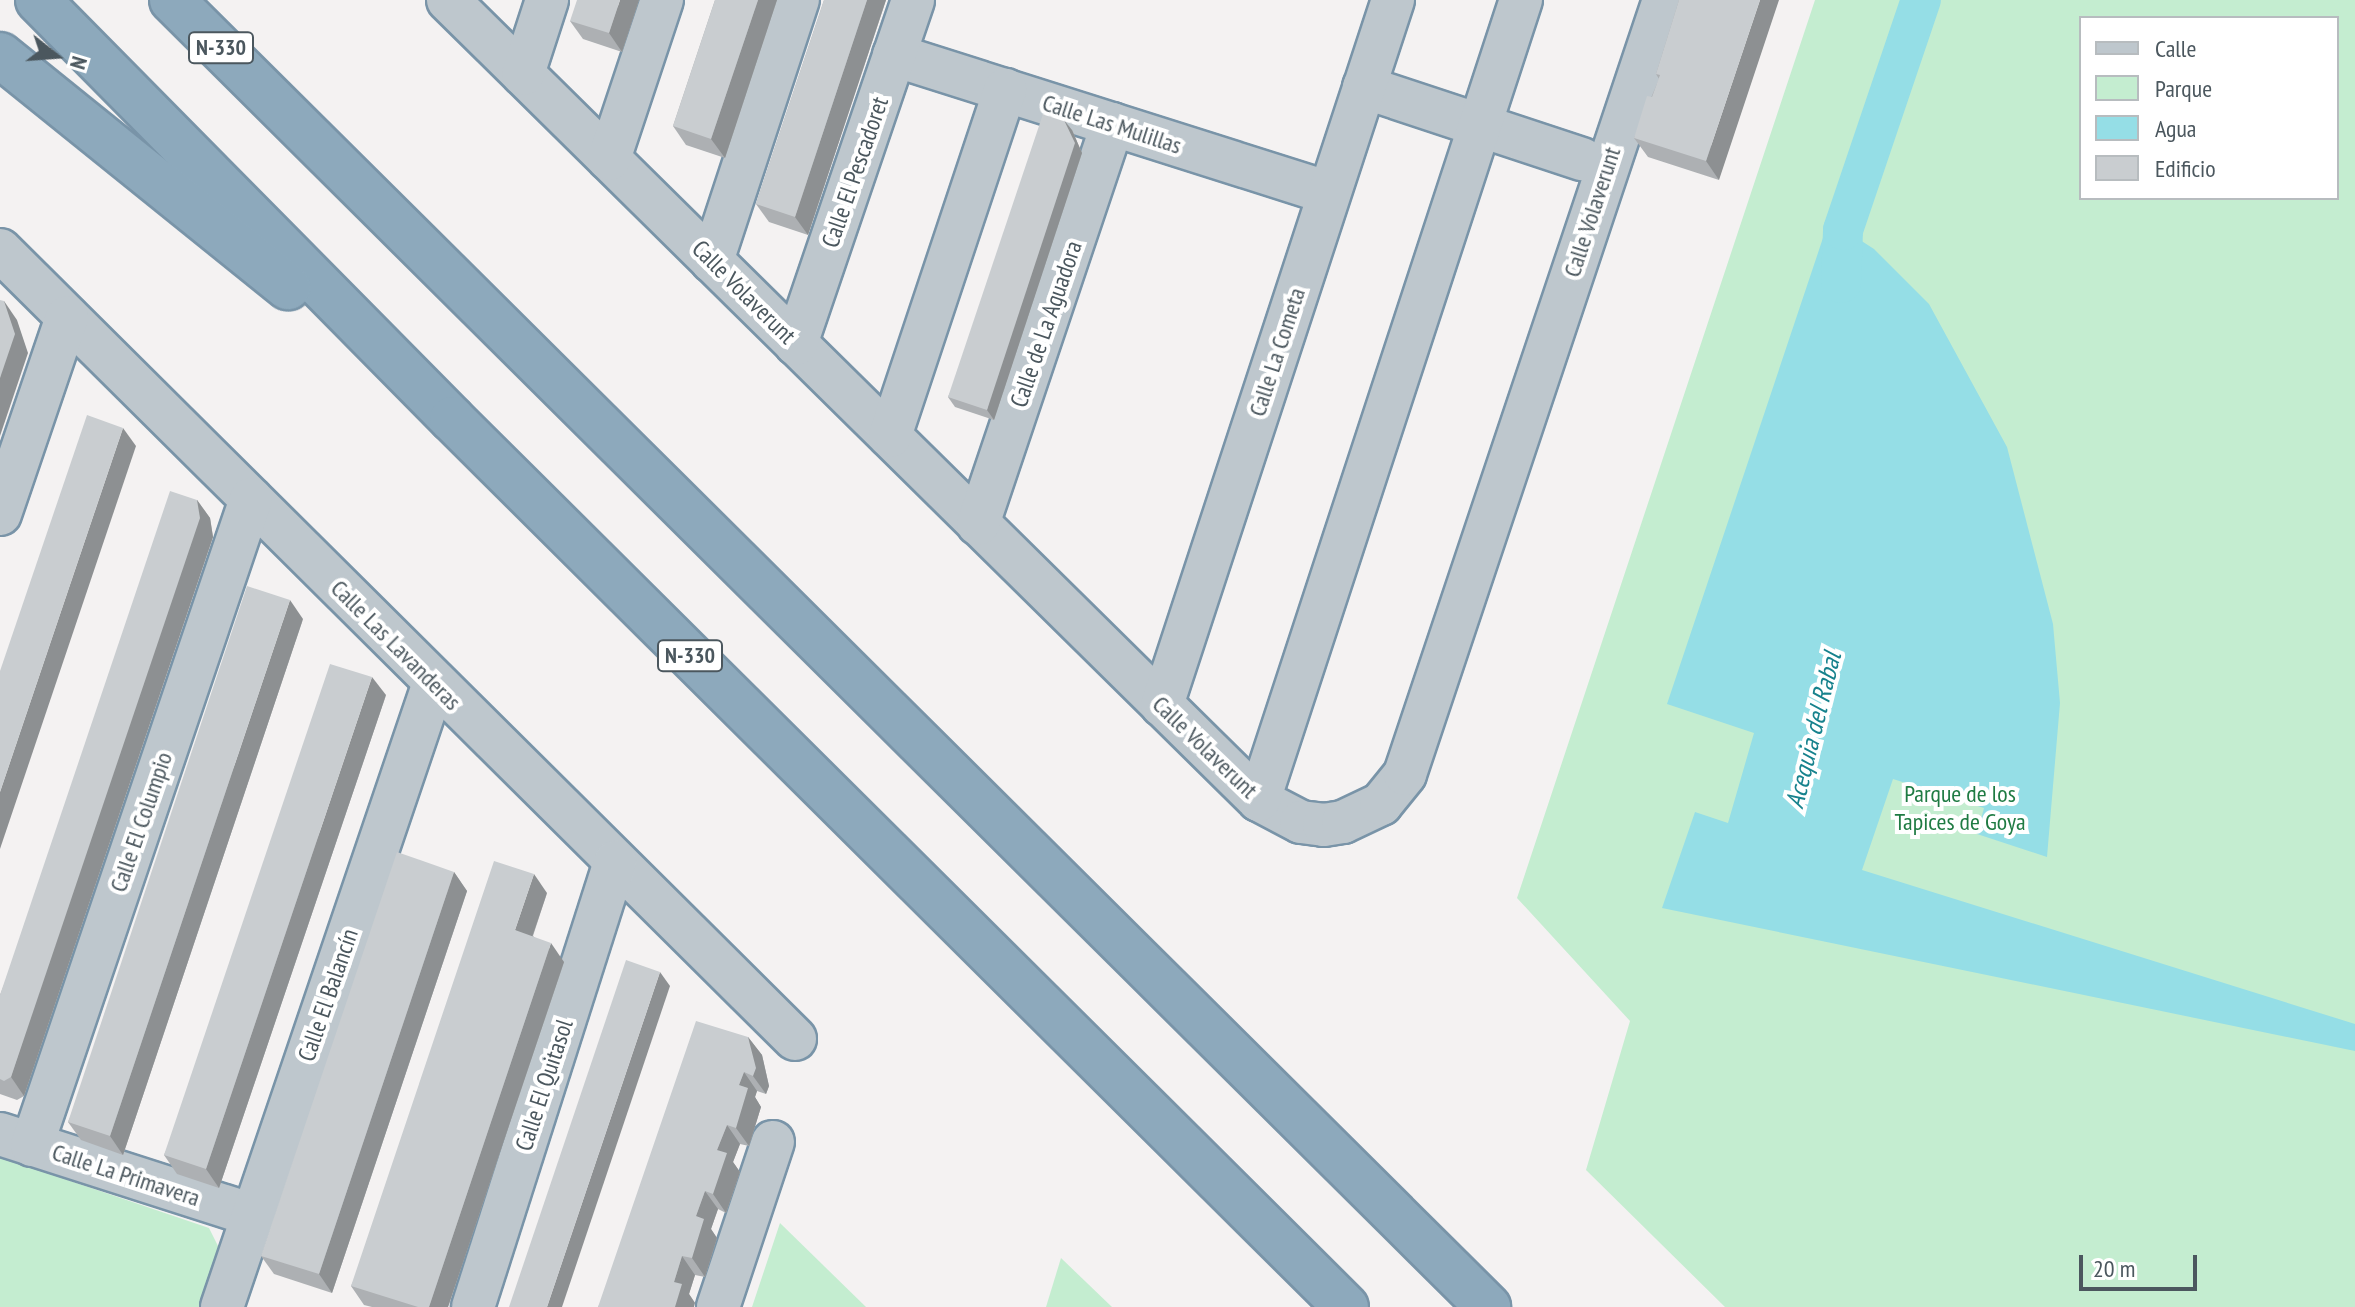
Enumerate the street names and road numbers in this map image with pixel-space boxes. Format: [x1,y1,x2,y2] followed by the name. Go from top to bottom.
[187,30,255,66] road number: N-330
[1039,88,1185,160] street label: Calle Las Mulillas
[816,93,894,251] street label: Calle El Pescadoret
[1557,143,1627,281] street label: Calle Volaverunt
[686,234,802,350] street label: Calle Volaverunt
[1004,237,1088,411] street label: Calle de La Aguadora
[1243,284,1311,420] street label: Calle La Cometa
[325,574,467,716] street label: Calle Las Lavanderas
[656,638,724,674] road number: N-330
[1146,690,1264,804] street label: Calle Volaverunt
[104,748,178,896] street label: Calle El Columpio
[292,925,364,1065] street label: Calle El Balancín
[509,1016,579,1154] street label: Calle El Quitasol
[49,1138,203,1212] street label: Calle La Primavera

